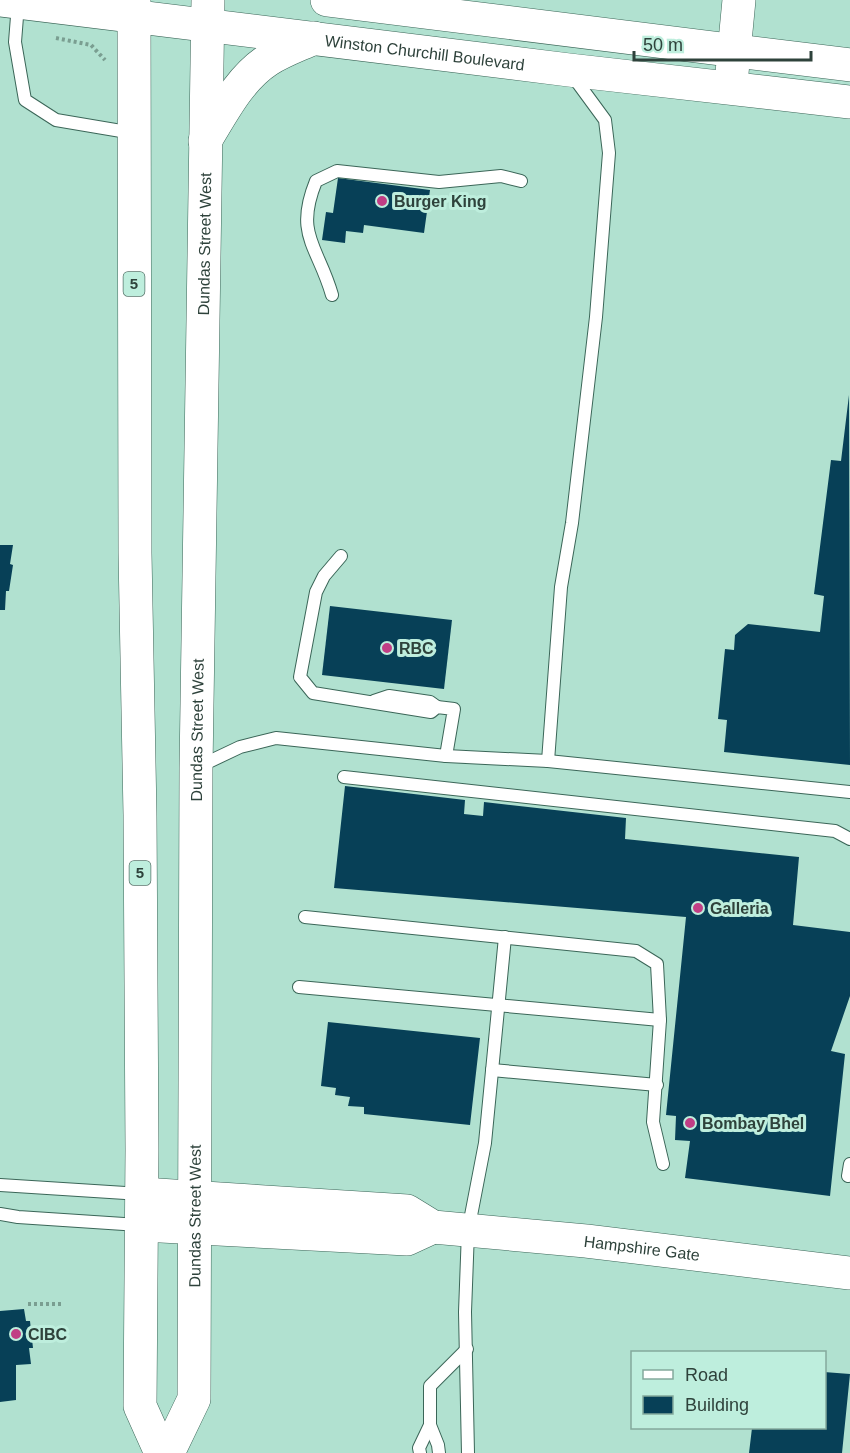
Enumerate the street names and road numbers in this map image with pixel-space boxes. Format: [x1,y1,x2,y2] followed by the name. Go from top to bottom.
[324,32,526,73] street label: Winston Churchill Boulevard
[195,172,214,316] street label: Dundas Street West
[124,272,144,296] road number: 5
[188,658,207,801] street label: Dundas Street West
[130,861,150,885] road number: 5
[186,1144,204,1287] street label: Dundas Street West
[583,1233,701,1264] street label: Hampshire Gate

